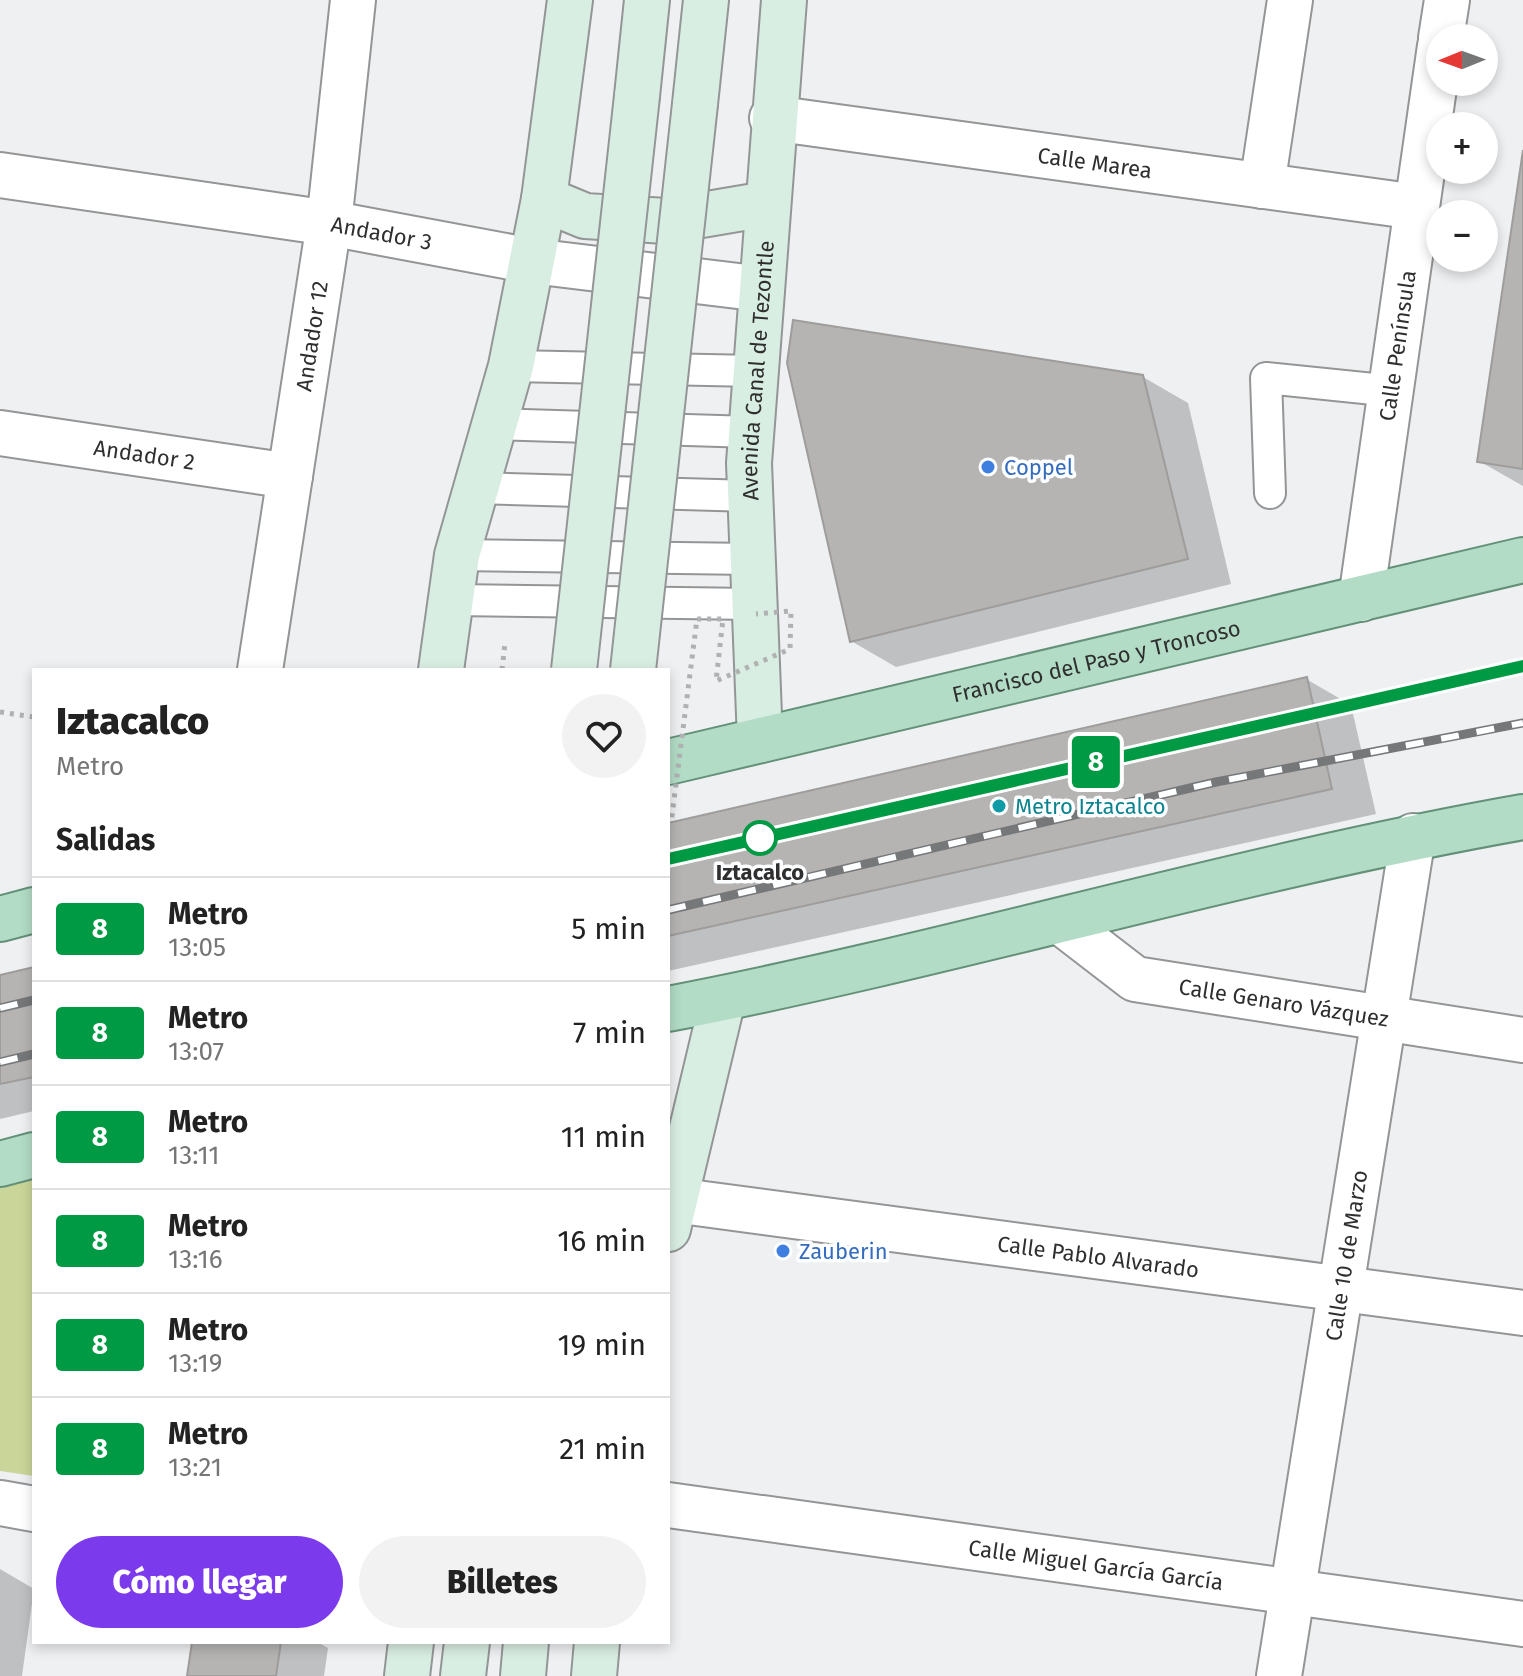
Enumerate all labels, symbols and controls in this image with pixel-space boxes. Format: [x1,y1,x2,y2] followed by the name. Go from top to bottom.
[1426,24,1498,96] north arrow
[1426,24,1498,272] map controls
[1426,112,1498,184] button: +
[1036,142,1154,184] street label: Calle Marea
[1426,200,1498,272] button: −
[329,211,434,256] street label: Andador 3
[736,239,780,501] street label: Avenida Canal de Tezontle
[1374,268,1422,423] street label: Calle Península
[290,279,334,393] street label: Andador 12
[92,434,197,476] street label: Andador 2
[1004,454,1073,481] place label: Coppel
[979,458,997,476] marker: Coppel
[950,614,1243,708] street label: Francisco del Paso y Troncoso
[562,694,646,778] button: heart
[56,698,209,744] text: Iztacalco
[1070,736,1122,788] line badge: 8
[1088,745,1104,778] text: 8
[56,751,124,782] text: Metro
[1015,793,1166,820] place label: Metro Iztacalco
[990,797,1008,815] marker: Metro Iztacalco
[743,821,777,855] marker: Iztacalco
[56,822,155,858] text: Salidas
[716,859,804,886] place label: Iztacalco
[168,896,248,932] text: Metro
[571,911,646,947] text: 5 min
[92,912,108,945] text: 8
[168,932,226,963] text: 13:05
[1177,973,1391,1033] street label: Calle Genaro Vázquez
[168,1000,248,1036] text: Metro
[573,1015,646,1051] text: 7 min
[92,1016,108,1049] text: 8
[168,1036,224,1067] text: 13:07
[168,1104,248,1140] text: Metro
[561,1119,646,1155] text: 11 min
[92,1120,108,1153] text: 8
[168,1140,220,1171] text: 13:11
[1320,1168,1374,1343] street label: Calle 10 de Marzo
[168,1208,248,1244] text: Metro
[557,1223,646,1259] text: 16 min
[92,1224,108,1257] text: 8
[996,1230,1201,1284] street label: Calle Pablo Alvarado
[799,1238,888,1265] place label: Zauberin
[774,1242,792,1260] marker: Zauberin
[168,1244,223,1275] text: 13:16
[168,1312,248,1348] text: Metro
[558,1327,646,1363] text: 19 min
[92,1328,108,1361] text: 8
[168,1348,222,1379] text: 13:19
[168,1416,248,1452] text: Metro
[559,1431,646,1467] text: 21 min
[92,1432,108,1465] text: 8
[168,1452,222,1483] text: 13:21
[967,1534,1225,1596] street label: Calle Miguel García García
[56,1536,343,1628] button: Cómo llegar
[359,1536,646,1628] button: Billetes

